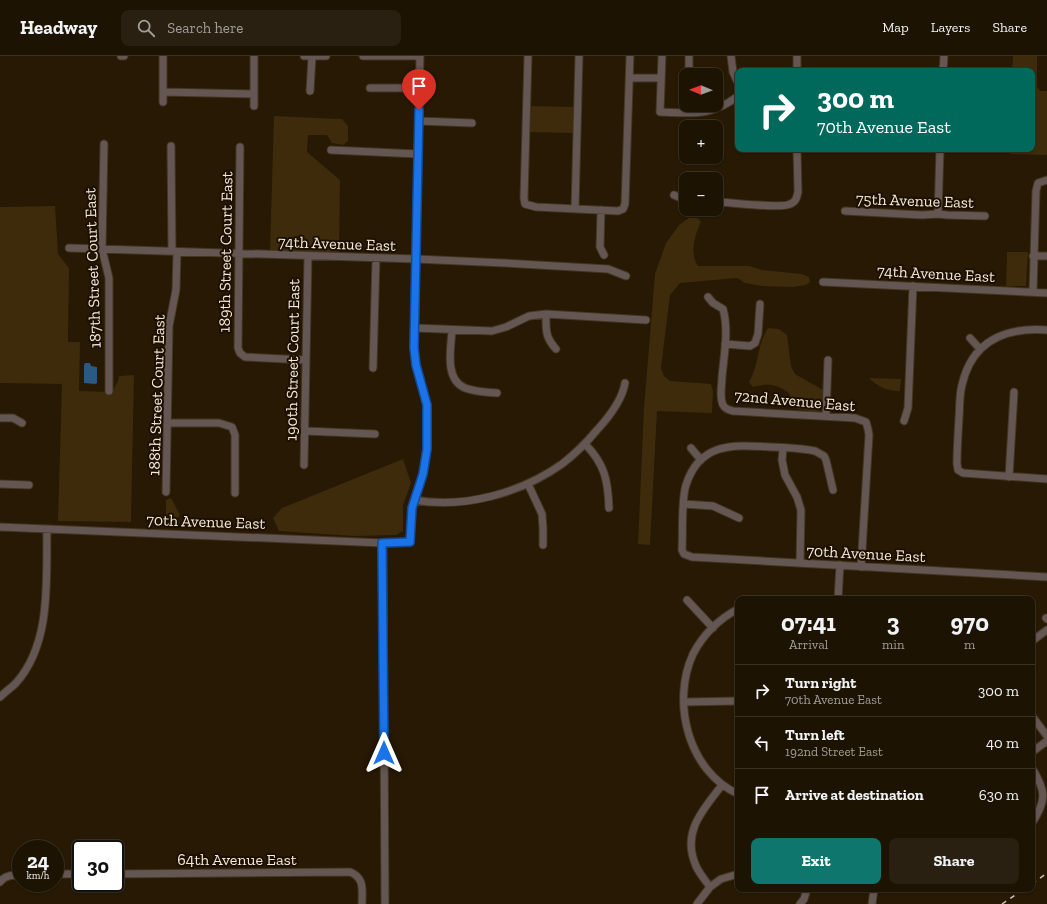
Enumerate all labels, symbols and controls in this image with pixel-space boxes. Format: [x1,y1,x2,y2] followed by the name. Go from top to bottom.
[121,10,401,46] search box
[20,16,97,39] text: Headway
[135,17,157,39] icon: search
[167,19,243,37] text: Search here
[882,19,909,36] text: Map
[931,19,970,36] text: Layers
[992,19,1027,36] text: Share
[679,68,723,112] north arrow
[679,68,723,216] map controls
[402,69,436,110] pin
[408,75,430,97] icon: arrive
[817,82,894,115] text: 300 m
[751,84,803,136] icon: right
[817,116,951,138] text: 70th Avenue East
[679,120,723,164] button: +
[215,171,236,333] street label: 189th Street Court East
[679,172,723,216] button: −
[80,187,105,348] street label: 187th Street Court East
[856,189,974,212] street label: 75th Avenue East
[278,232,396,255] street label: 74th Avenue East
[877,261,995,286] street label: 74th Avenue East
[282,279,303,441] street label: 190th Street Court East
[144,314,169,476] street label: 188th Street Court East
[734,386,856,415] street label: 72nd Avenue East
[146,510,266,533] street label: 70th Avenue East
[806,541,926,566] street label: 70th Avenue East
[781,608,836,637] text: 07:41
[887,608,900,637] text: 3
[950,608,989,637] text: 970
[789,637,828,652] text: Arrival
[882,637,904,652] text: min
[964,637,975,652] text: m
[785,674,856,692] text: Turn right
[751,680,773,702] icon: right
[978,682,1019,700] text: 300 m
[785,692,882,707] text: 70th Avenue East
[785,726,845,744] text: Turn left
[363,732,405,774] position arrow
[751,732,773,754] icon: left
[986,734,1019,752] text: 40 m
[785,744,883,759] text: 192nd Street East
[751,784,773,806] icon: arrive
[785,786,924,804] text: Arrive at destination
[979,786,1019,804] text: 630 m
[751,838,881,884] button: Exit
[889,838,1019,884] button: Share
[72,840,124,892] speed limit sign: 30
[27,849,49,873] text: 24
[177,850,297,869] street label: 64th Avenue East
[27,870,49,882] text: km/h

